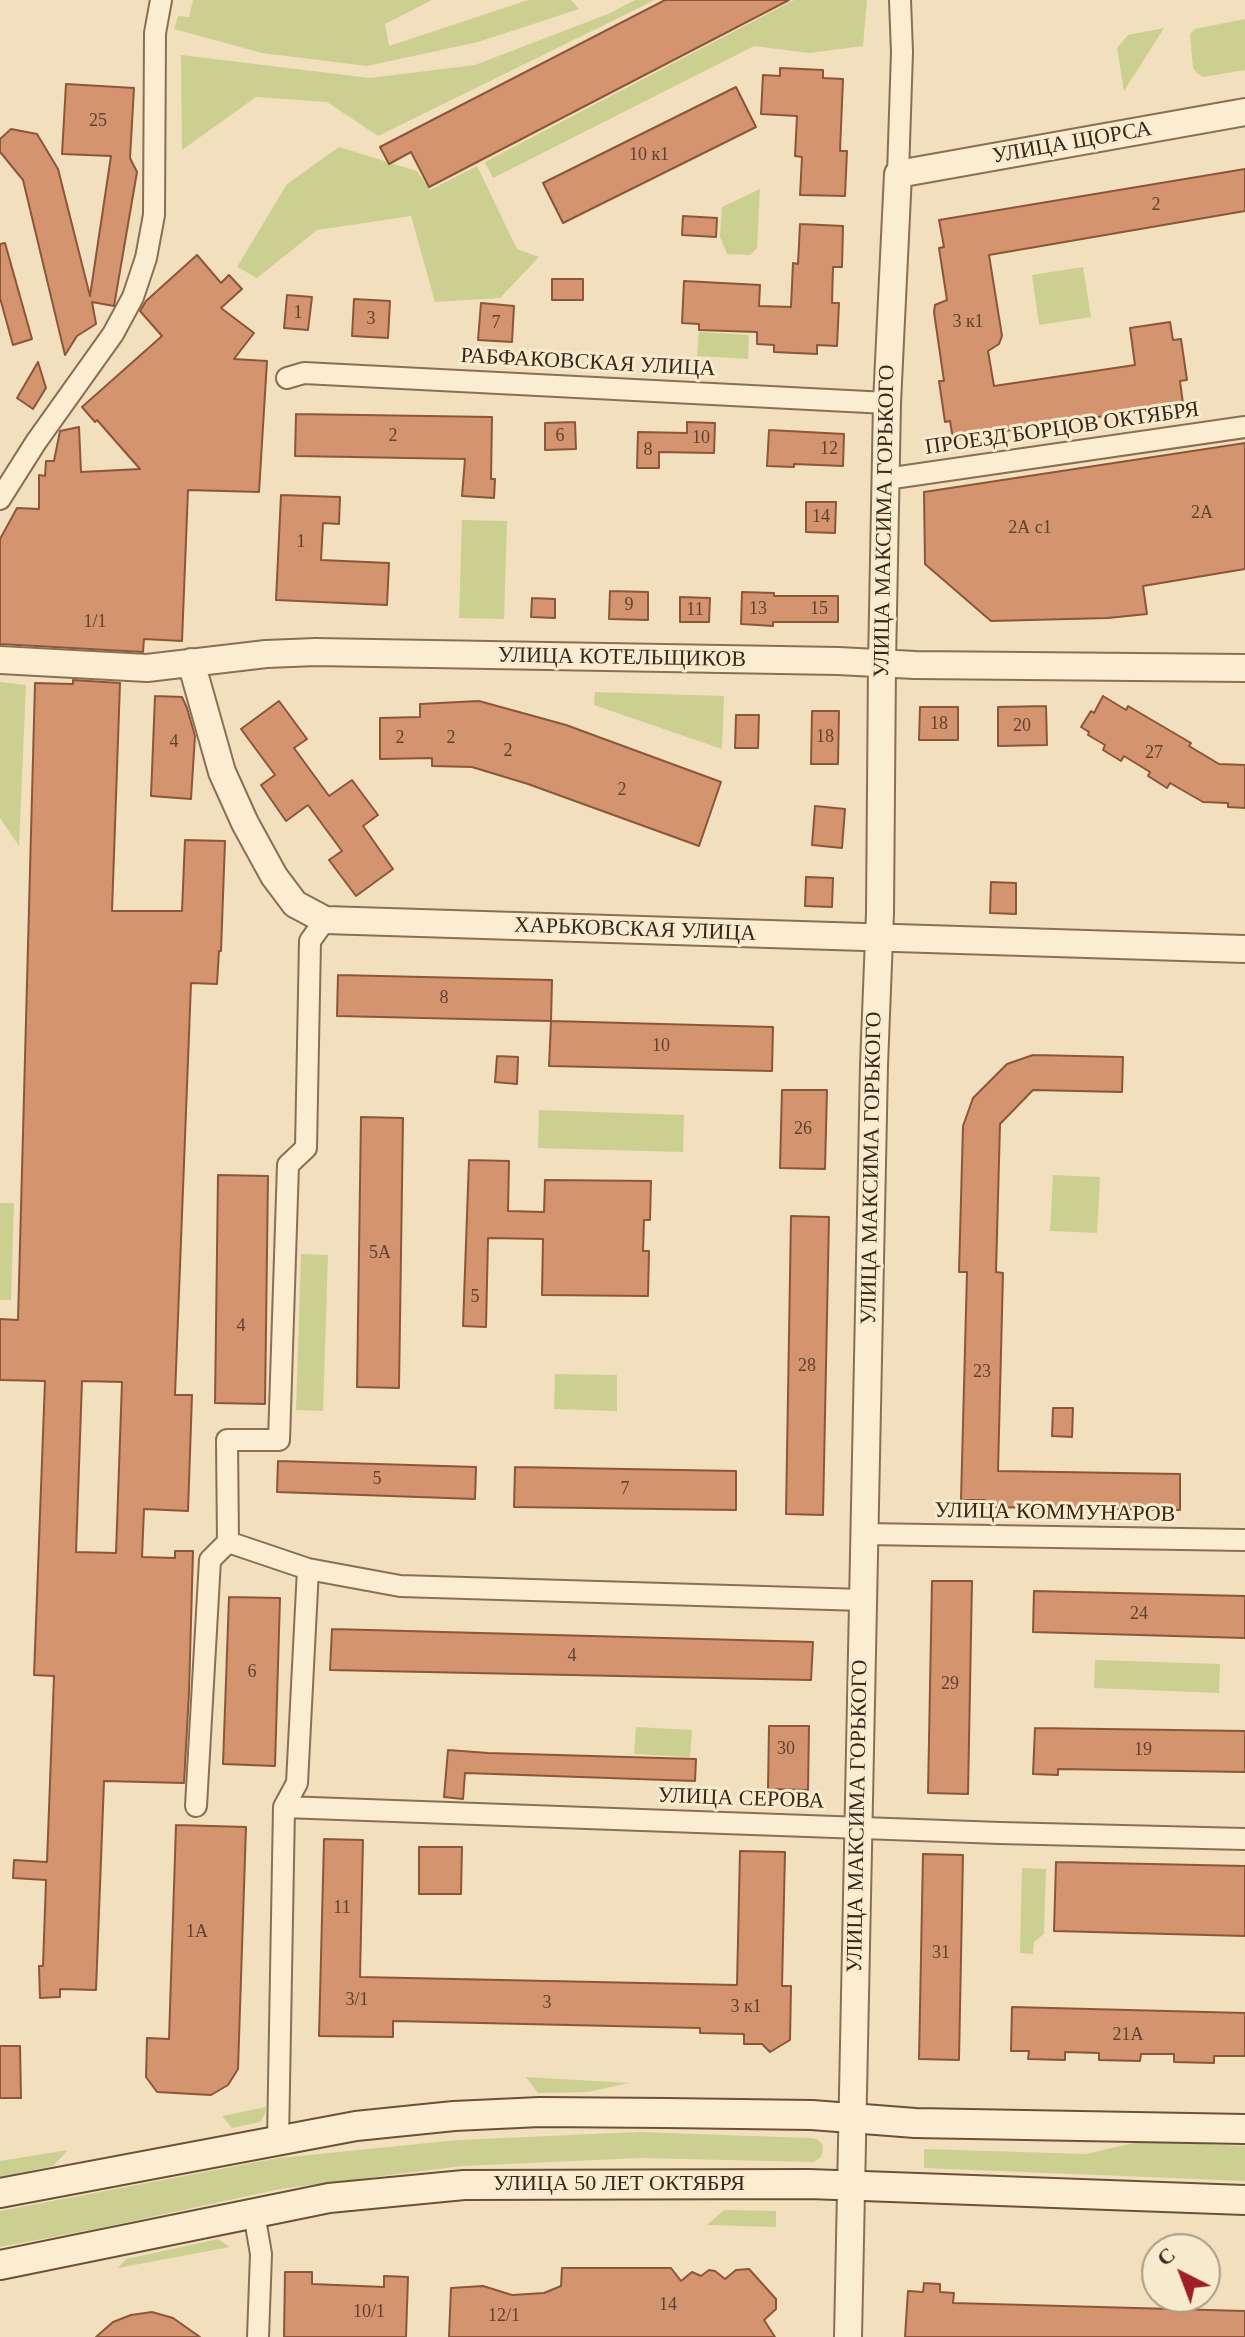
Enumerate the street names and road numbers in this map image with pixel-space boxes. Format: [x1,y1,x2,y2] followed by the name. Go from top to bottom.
[990,116,1154,170] street label: УЛИЦА ЩОРСА
[460,343,716,383] street label: РАБФАКОВСКАЯ УЛИЦА
[869,364,901,678] street label: УЛИЦА МАКСИМА ГОРЬКОГО
[923,397,1201,461] street label: ПРОЕЗД БОРЦОВ ОКТЯБРЯ
[498,643,746,673] street label: УЛИЦА КОТЕЛЬЩИКОВ
[513,913,757,947] street label: ХАРЬКОВСКАЯ УЛИЦА
[856,1011,888,1325] street label: УЛИЦА МАКСИМА ГОРЬКОГО
[934,1498,1176,1528] street label: УЛИЦА КОММУНАРОВ
[842,1659,874,1973] street label: УЛИЦА МАКСИМА ГОРЬКОГО
[657,1783,825,1815] street label: УЛИЦА СЕРОВА
[493,2171,745,2197] street label: УЛИЦА 50 ЛЕТ ОКТЯБРЯ

